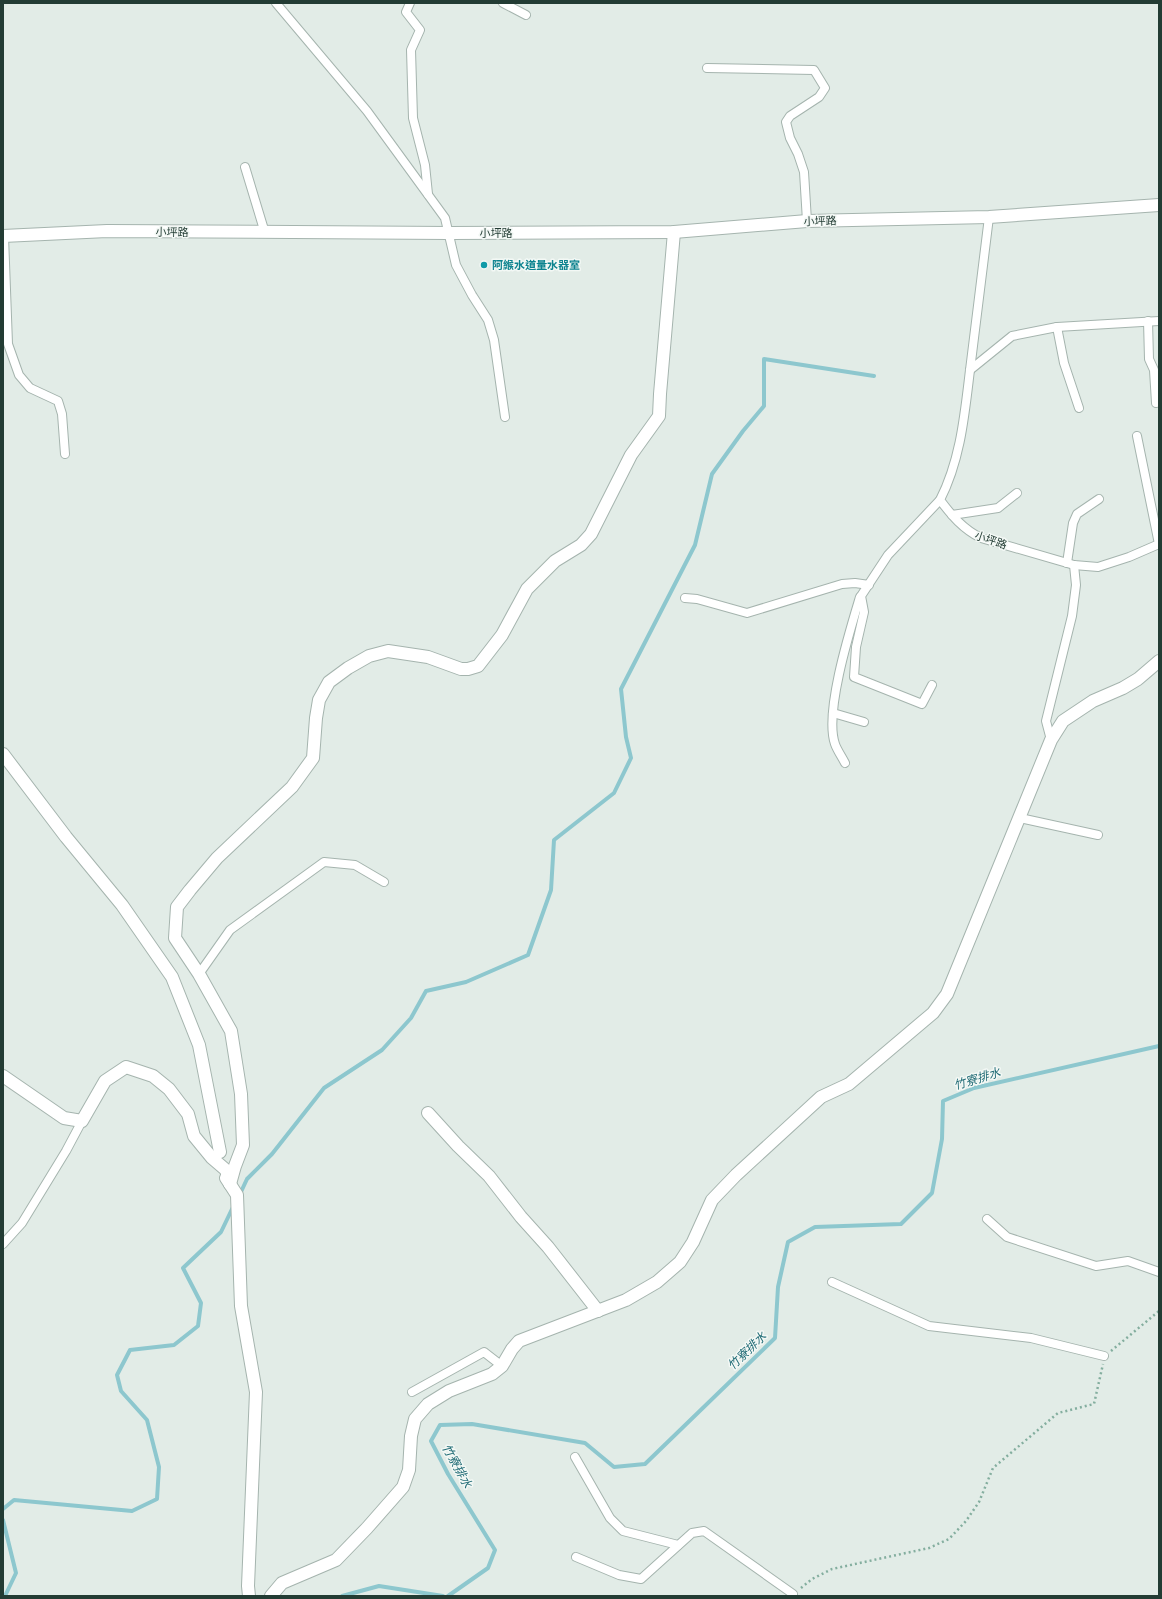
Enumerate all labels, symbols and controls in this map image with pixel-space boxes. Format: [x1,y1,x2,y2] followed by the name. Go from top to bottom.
[803,214,837,229] street label: 小坪路
[155,226,189,239] street label: 小坪路
[480,227,513,240] street label: 小坪路
[492,259,580,272] place label: 阿緱水道量水器室
[479,260,489,270] marker: 阿緱水道量水器室
[973,529,1009,552] street label: 小坪路
[952,1065,1003,1093] water label: 竹寮排水
[725,1329,770,1373] water label: 竹寮排水
[439,1442,475,1491] water label: 竹寮排水

